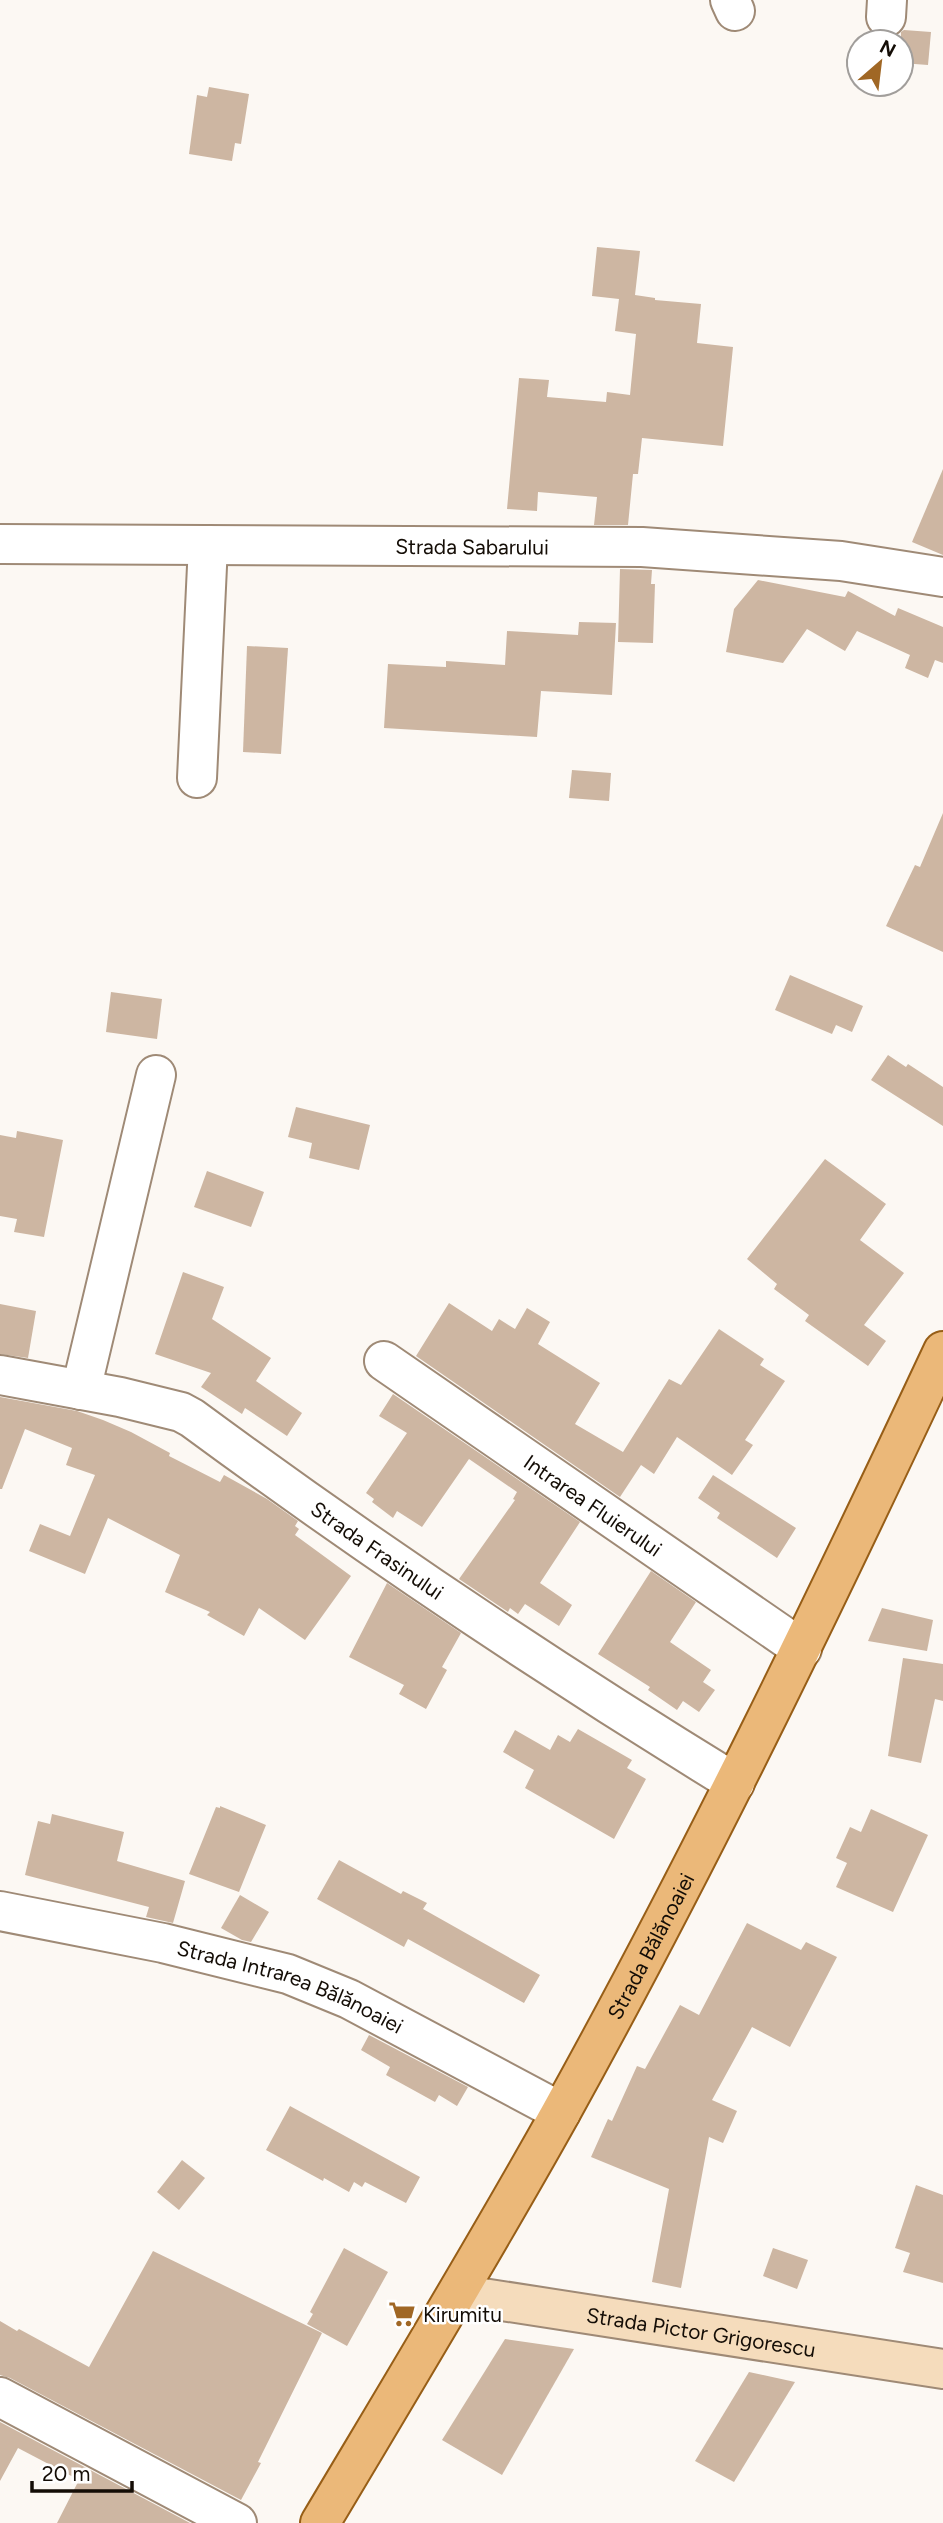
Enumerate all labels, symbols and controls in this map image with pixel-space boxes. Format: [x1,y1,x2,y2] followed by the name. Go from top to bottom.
[845,28,915,98] north arrow
[876,35,900,62] text: N
[395,533,549,559] street label: Strada Sabarului
[519,1449,667,1561] street label: Intrarea Fluierului
[306,1496,448,1604] street label: Strada Frasinului
[602,1869,699,2023] street label: Strada Bălănoaiei
[175,1935,408,2038] street label: Strada Intrarea Bălănoaiei
[387,2299,417,2329] supermarket icon: Kirumitu
[423,2302,502,2327] place label: Kirumitu
[585,2302,817,2362] street label: Strada Pictor Grigorescu
[32,2450,131,2494] scale bar
[42,2461,90,2486] text: 20 m

